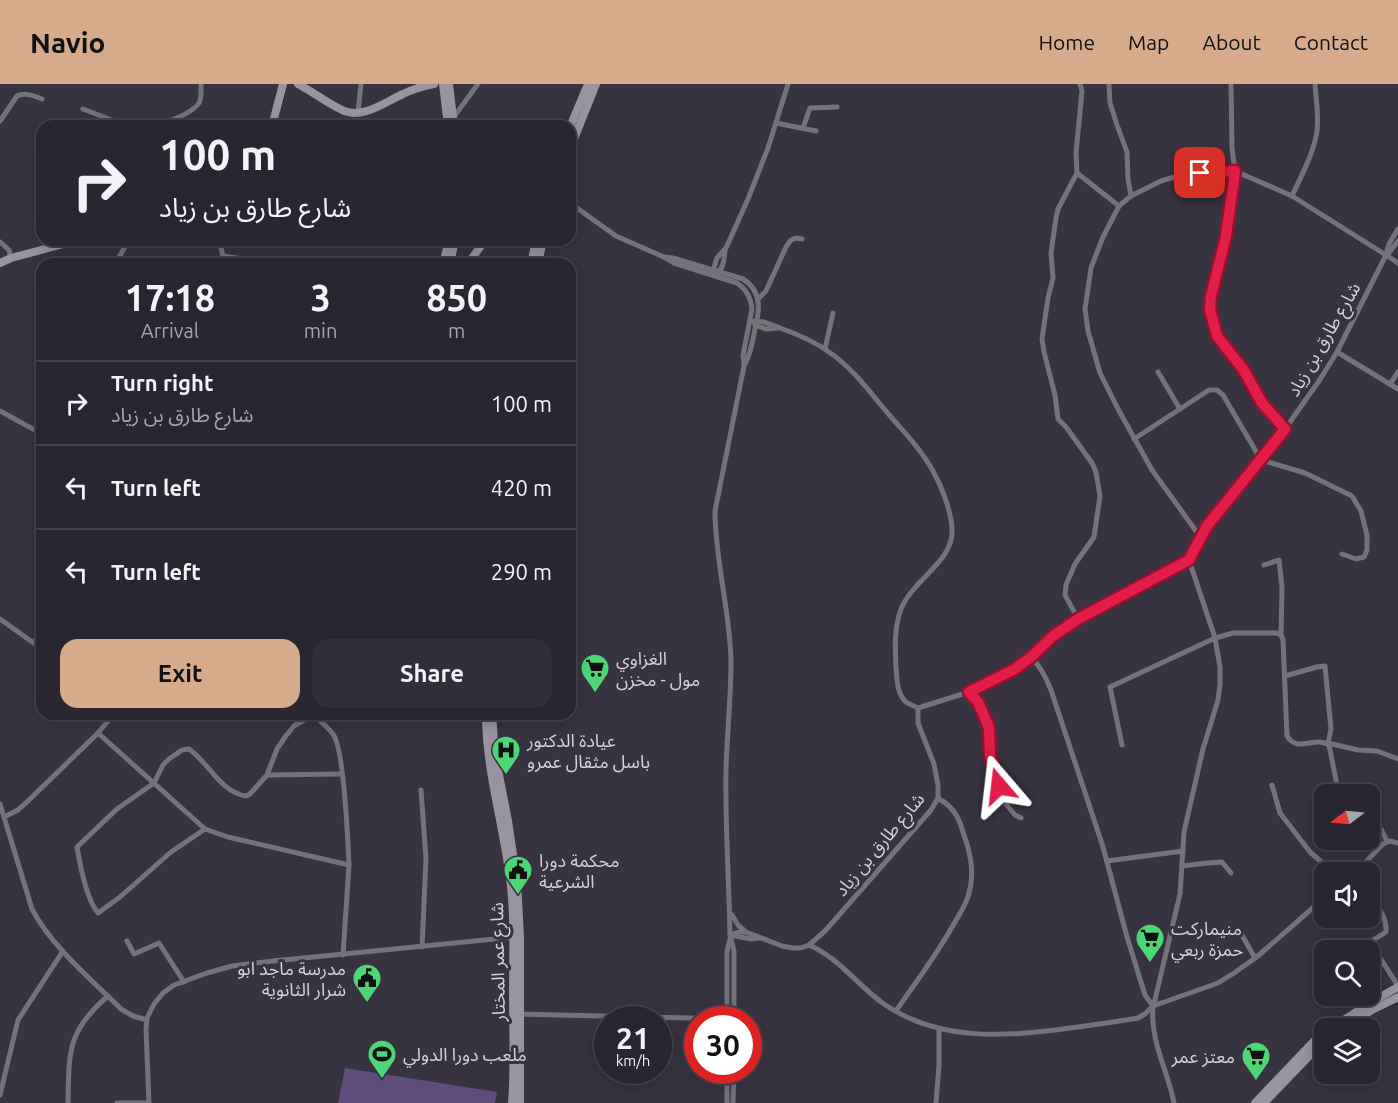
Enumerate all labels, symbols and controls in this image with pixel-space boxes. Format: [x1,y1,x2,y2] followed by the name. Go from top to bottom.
[30,27,105,58] text: Navio
[1038,30,1095,54] text: Home
[1128,30,1169,54] text: Map
[1202,30,1261,54] text: About
[1294,30,1368,54] text: Contact
[159,131,276,178] text: 100 m
[60,144,138,222] icon: right
[1174,147,1225,198] pin
[1183,156,1216,189] icon: arrive
[159,192,351,222] text: شارع طارق بن زياد
[125,277,215,318] text: 17:18
[310,277,331,318] text: 3
[426,277,487,318] text: 850
[1282,279,1368,402] street label: شارع طارق بن زياد
[141,319,199,342] text: Arrival
[304,319,337,342] text: min
[448,319,465,342] text: m
[111,370,213,395] text: Turn right
[60,387,93,420] icon: right
[491,391,552,416] text: 100 m
[111,403,253,426] text: شارع طارق بن زياد
[60,471,93,504] icon: left
[111,475,201,500] text: Turn left
[491,475,552,500] text: 420 m
[60,555,93,588] icon: left
[111,559,201,584] text: Turn left
[491,559,552,584] text: 290 m
[60,639,300,708] button: Exit
[312,639,552,708] button: Share
[616,648,700,691] place label: الغزاوي مول - مخزن
[579,652,611,694] supermarket icon: الغزاوي مول - مخزن
[526,730,650,773] place label: عيادة الدكتور باسل مثقال عمرو
[490,734,522,776] hospital icon: عيادة الدكتور باسل مثقال عمرو
[967,754,1031,818] position arrow
[1314,784,1380,850] north arrow
[1314,784,1380,1084] map controls
[830,788,932,903] street label: شارع طارق بن زياد
[539,850,619,893] place label: محكمة دورا الشرعية
[502,854,534,896] public building icon: محكمة دورا الشرعية
[1314,862,1380,928] button: sound
[486,902,513,1023] street label: شارع عمر المختار
[1171,918,1243,963] place label: منيماركت حمزة ربعي
[1134,922,1166,964] supermarket icon: منيماركت حمزة ربعي
[1314,940,1380,1006] button: search
[237,958,346,1001] place label: مدرسة ماجد ابو شرار الثانوية
[351,962,383,1004] public building icon: مدرسة ماجد ابو شرار الثانوية
[684,1006,762,1084] speed limit sign: 30
[1314,1018,1380,1084] button: layers
[616,1021,650,1055] text: 21
[366,1038,398,1080] sports icon: ملعب دورا الدولي
[1240,1040,1272,1082] supermarket icon: معتز عمر
[403,1044,527,1068] place label: ملعب دورا الدولي
[1171,1046,1235,1068] place label: معتز عمر
[616,1052,650,1069] text: km/h

